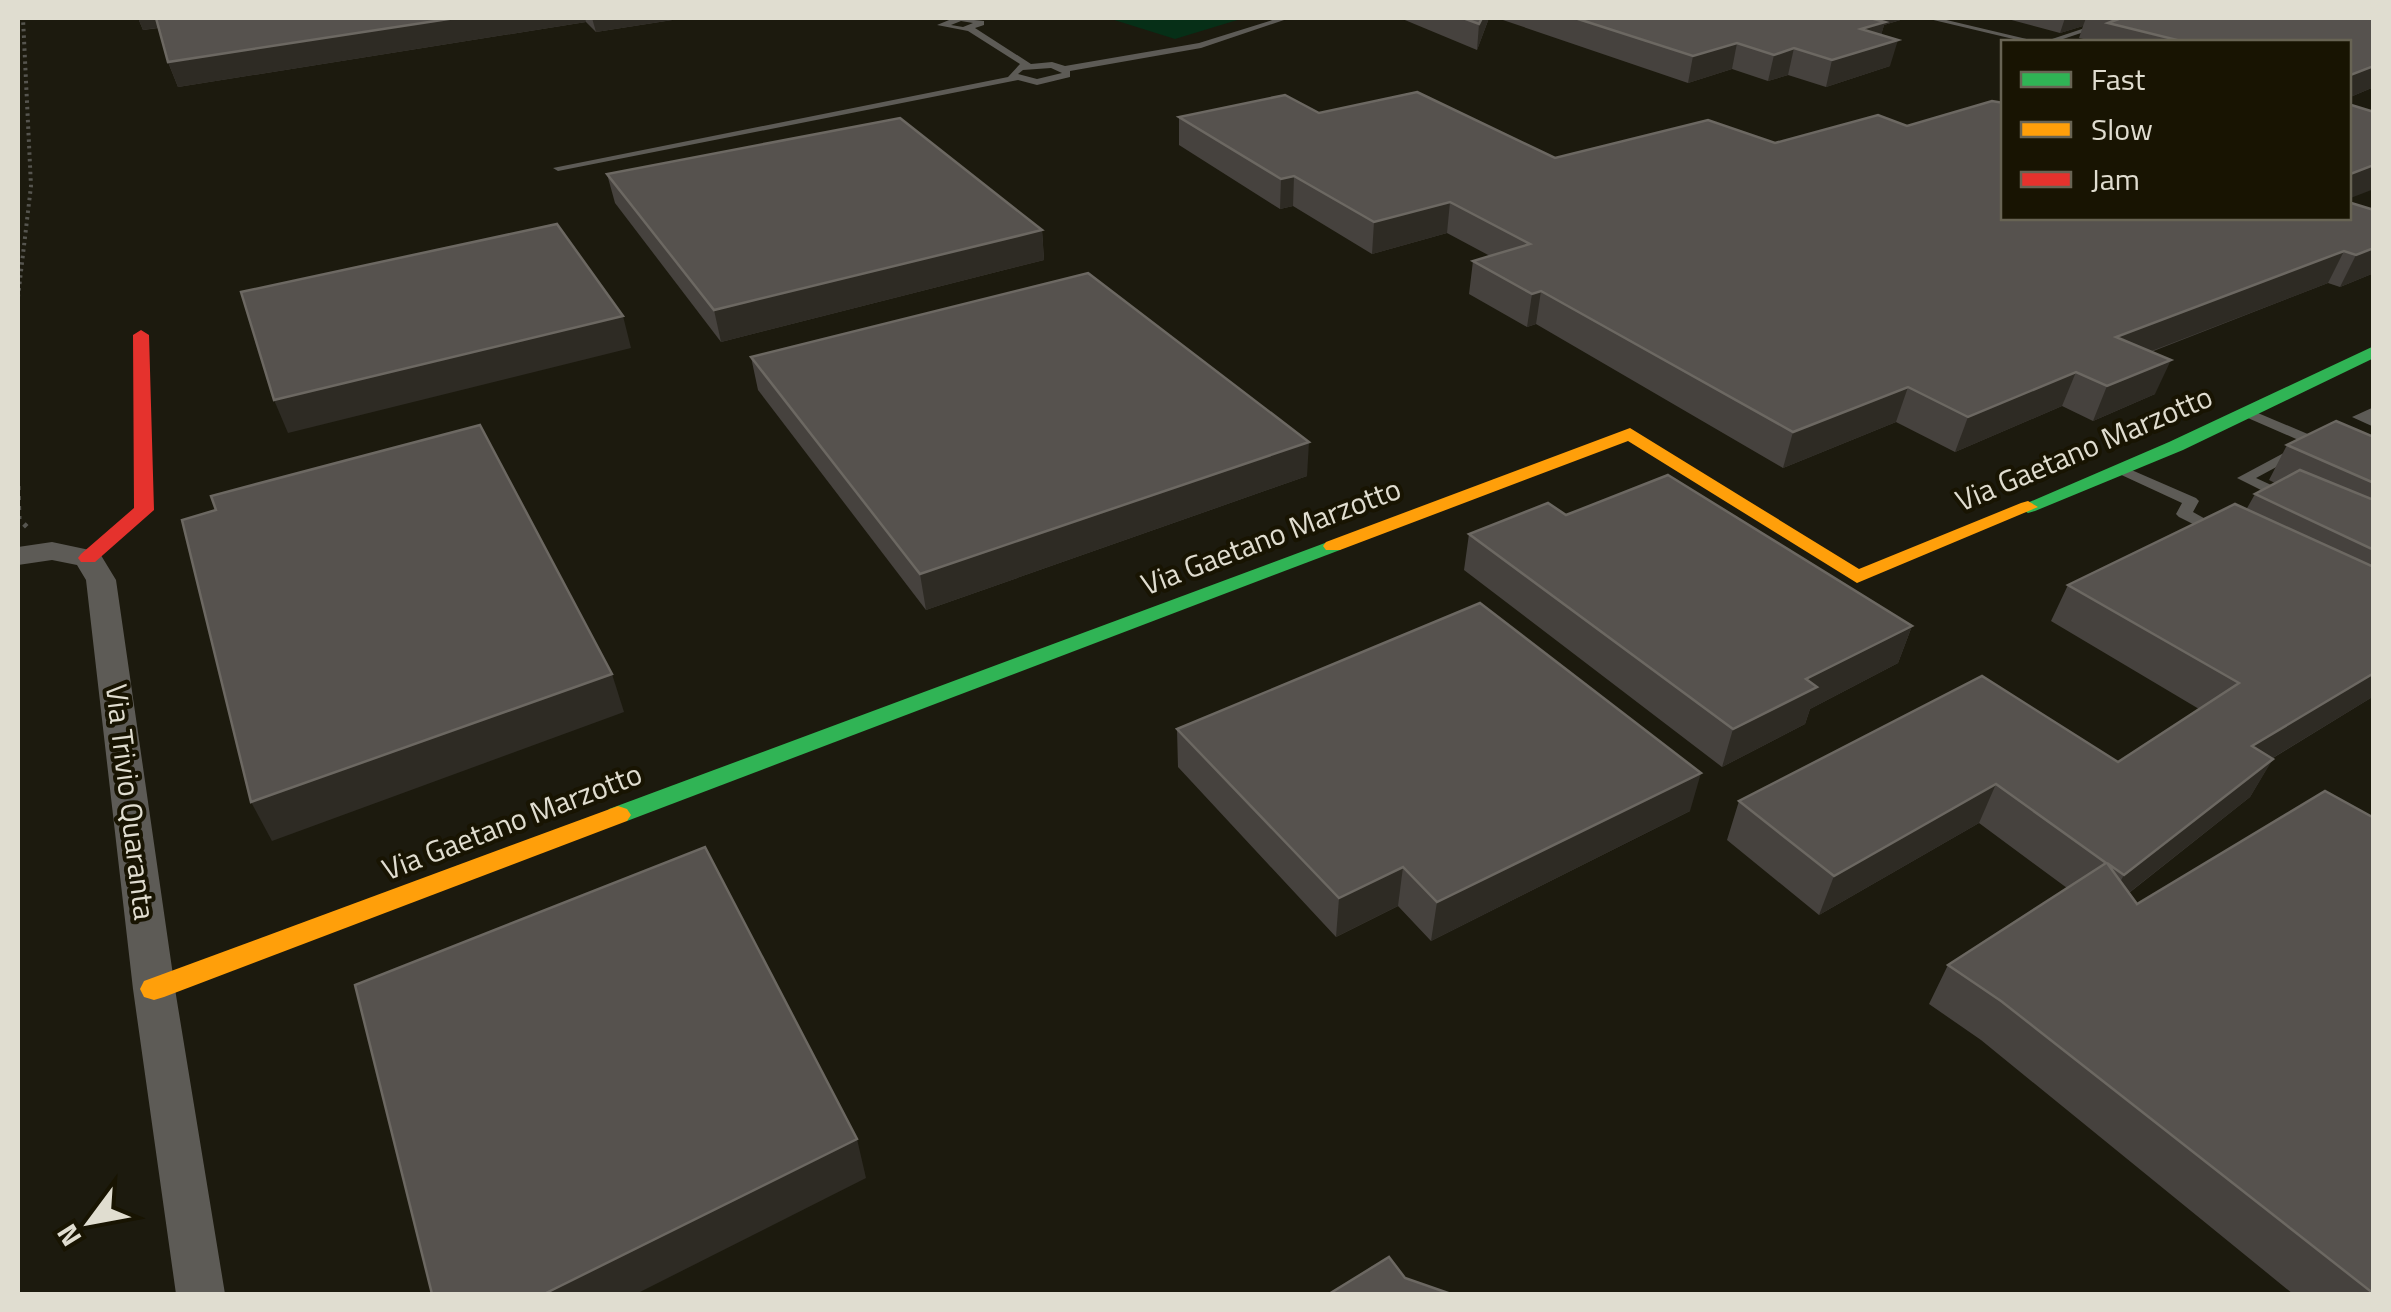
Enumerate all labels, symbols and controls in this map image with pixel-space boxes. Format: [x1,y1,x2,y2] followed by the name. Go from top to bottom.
[2001,40,2351,220] legend
[2091,56,2146,102] text: Fast
[2091,106,2153,152] text: Slow
[2091,156,2140,202] text: Jam
[1948,373,2219,523] street label: Via Gaetano Marzotto
[1134,465,1407,607] street label: Via Gaetano Marzotto
[94,681,168,922] street label: Via Trivio Quaranta
[375,750,648,892] street label: Via Gaetano Marzotto
[40,1172,140,1272] north arrow
[45,1216,92,1255] text: N

